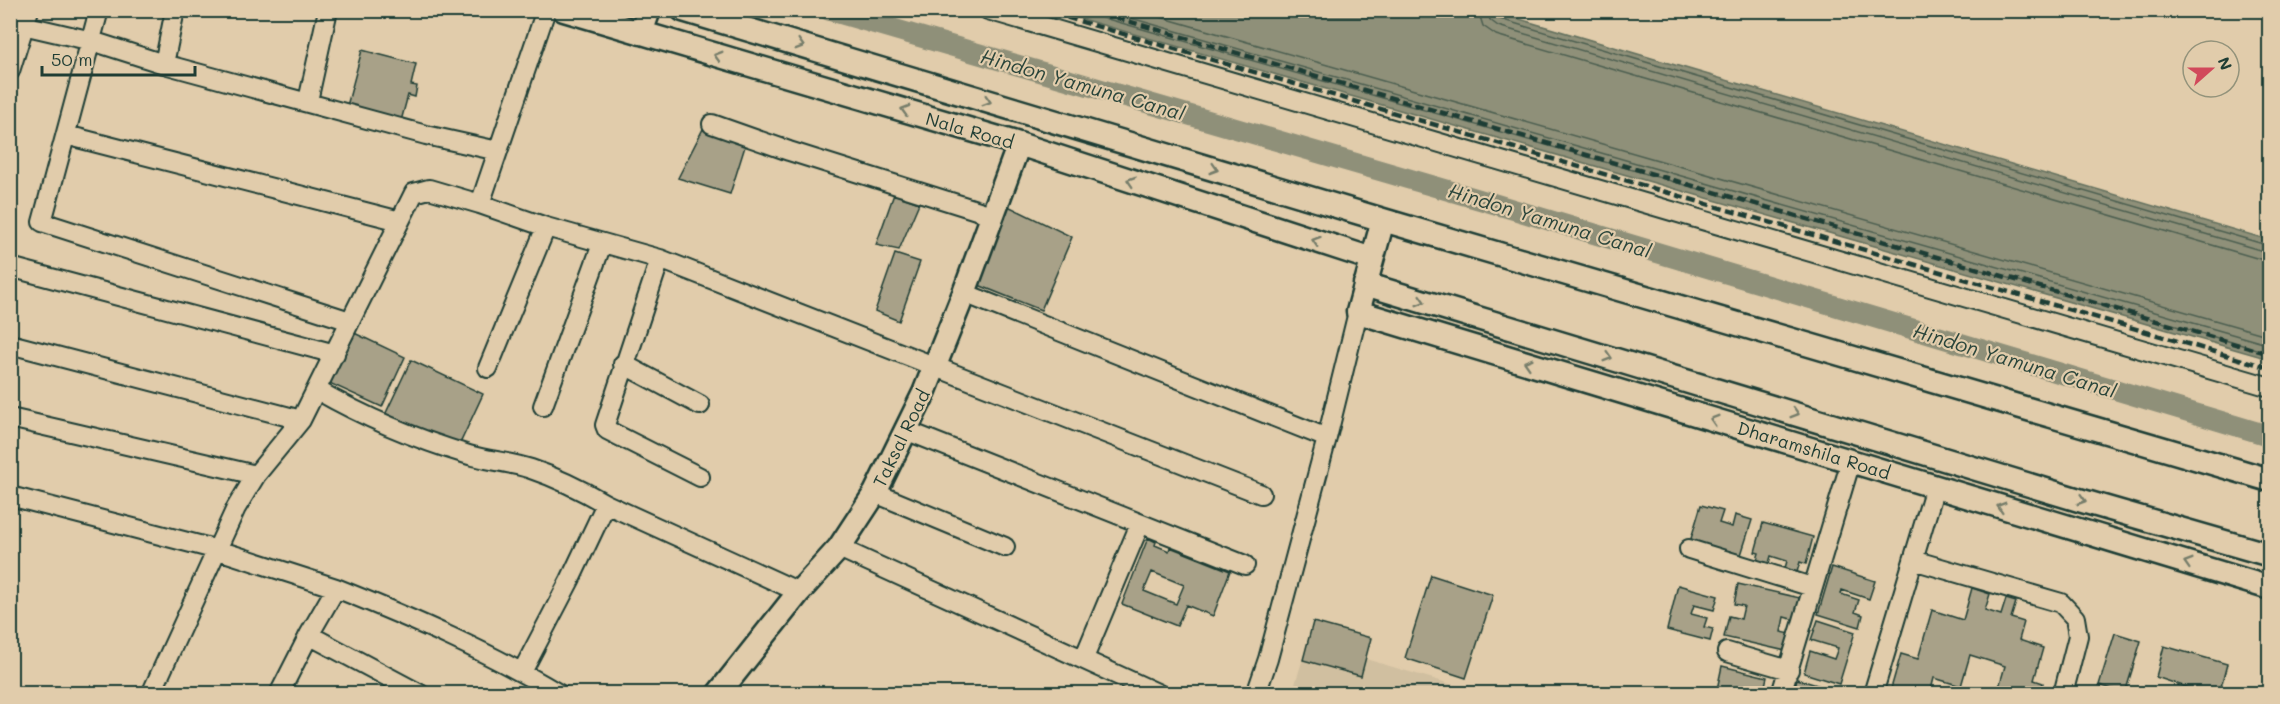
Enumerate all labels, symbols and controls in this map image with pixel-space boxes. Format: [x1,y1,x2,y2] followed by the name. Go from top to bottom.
[794,38,805,50] one-way arrow
[42,39,195,77] scale bar
[2181,39,2241,99] north arrow
[978,42,1188,126] water label: Hindon Yamuna Canal
[51,47,93,71] text: 50 m
[713,51,724,63] one-way arrow
[2213,54,2237,73] text: N
[981,94,992,106] one-way arrow
[900,105,910,118] one-way arrow
[923,106,1017,154] street label: Nala Road
[1208,162,1219,174] one-way arrow
[1126,175,1137,188] one-way arrow
[1445,177,1655,263] water label: Hindon Yamuna Canal
[1311,236,1322,248] one-way arrow
[1415,293,1426,306] one-way arrow
[1910,317,2120,403] water label: Hindon Yamuna Canal
[1602,350,1613,362] one-way arrow
[1523,358,1534,370] one-way arrow
[867,385,935,491] street label: Taksal Road
[1789,406,1800,419] one-way arrow
[1709,415,1720,427] one-way arrow
[1734,415,1894,485] street label: Dharamshila Road
[2076,493,2087,505] one-way arrow
[1996,502,2007,514] one-way arrow
[2183,558,2194,570] one-way arrow

